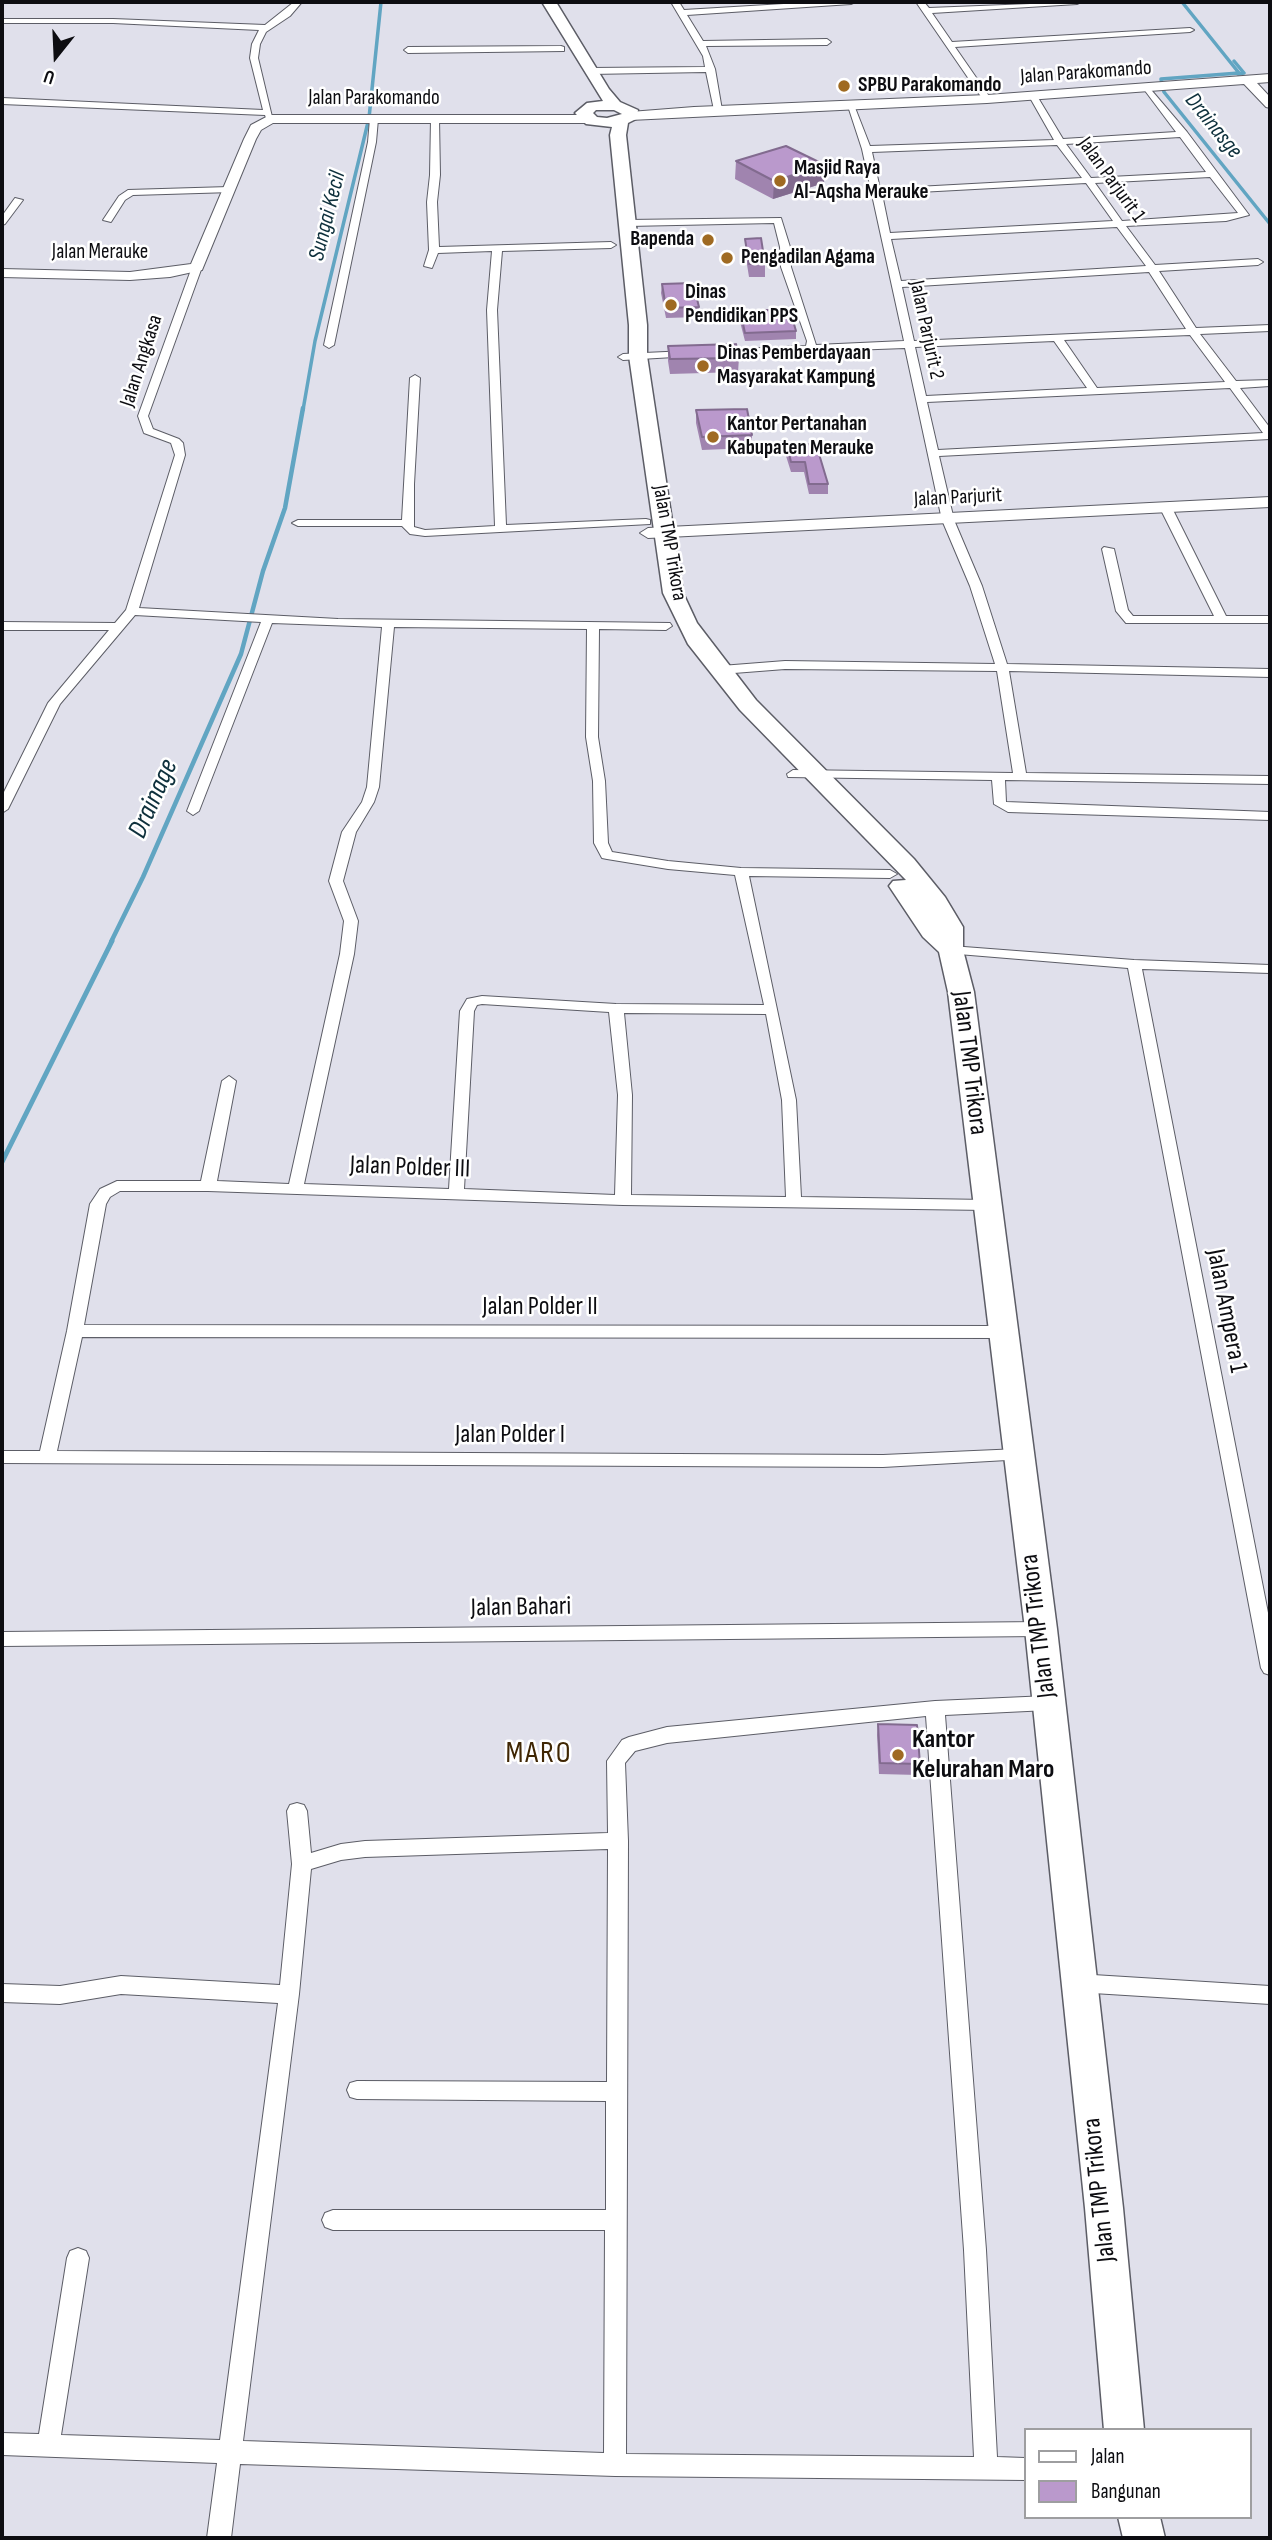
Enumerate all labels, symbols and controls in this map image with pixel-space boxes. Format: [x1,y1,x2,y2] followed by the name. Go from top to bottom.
[21,21,91,91] north arrow
[1019,56,1153,90] street label: Jalan Parakomando
[41,64,58,89] text: U
[858,73,1002,99] place label: SPBU Parakomando
[836,78,852,94] marker: SPBU Parakomando
[308,86,440,112] street label: Jalan Parakomando
[1178,88,1248,164] water label: Drainasge
[1072,133,1150,227] street label: Jalan Parjurit 1
[794,156,928,206] place label: Masjid Raya Al-Aqsha Merauke
[304,168,352,264] water label: Sungai Kecil
[772,173,788,189] marker: Masjid Raya Al-Aqsha Merauke
[630,227,694,253] place label: Bapenda
[700,232,716,248] marker: Bapenda
[52,240,148,266] street label: Jalan Merauke
[741,245,875,271] place label: Pengadilan Agama
[719,250,735,266] marker: Pengadilan Agama
[903,278,949,382] street label: Jalan Parjurit 2
[685,280,798,330] place label: Dinas Pendidikan PPS
[663,297,679,313] marker: Dinas Pendidikan PPS
[115,312,169,410] street label: Jalan Angkasa
[717,341,875,391] place label: Dinas Pemberdayaan Masyarakat Kampung
[695,358,711,374] marker: Dinas Pemberdayaan Masyarakat Kampung
[727,412,874,462] place label: Kantor Pertanahan Kabupaten Merauke
[705,429,721,445] marker: Kantor Pertanahan Kabupaten Merauke
[646,483,692,603] street label: Jalan TMP Trikora
[913,483,1003,513] street label: Jalan Parjurit
[122,754,186,844] water label: Drainage
[945,989,993,1137] street label: Jalan TMP Trikora
[349,1150,471,1186] street label: Jalan Polder III
[1199,1247,1253,1375] street label: Jalan Ampera 1
[482,1291,598,1323] street label: Jalan Polder II
[455,1419,565,1451] street label: Jalan Polder I
[1015,1552,1063,1700] street label: Jalan TMP Trikora
[470,1592,572,1624] street label: Jalan Bahari
[912,1724,1054,1786] place label: Kantor Kelurahan Maro
[506,1736,572,1772] district label: MARO
[890,1747,906,1763] marker: Kantor Kelurahan Maro
[1077,2116,1123,2264] street label: Jalan TMP Trikora
[1024,2428,1251,2519] legend
[1091,2444,1124,2469] text: Jalan
[1091,2479,1161,2504] text: Bangunan

